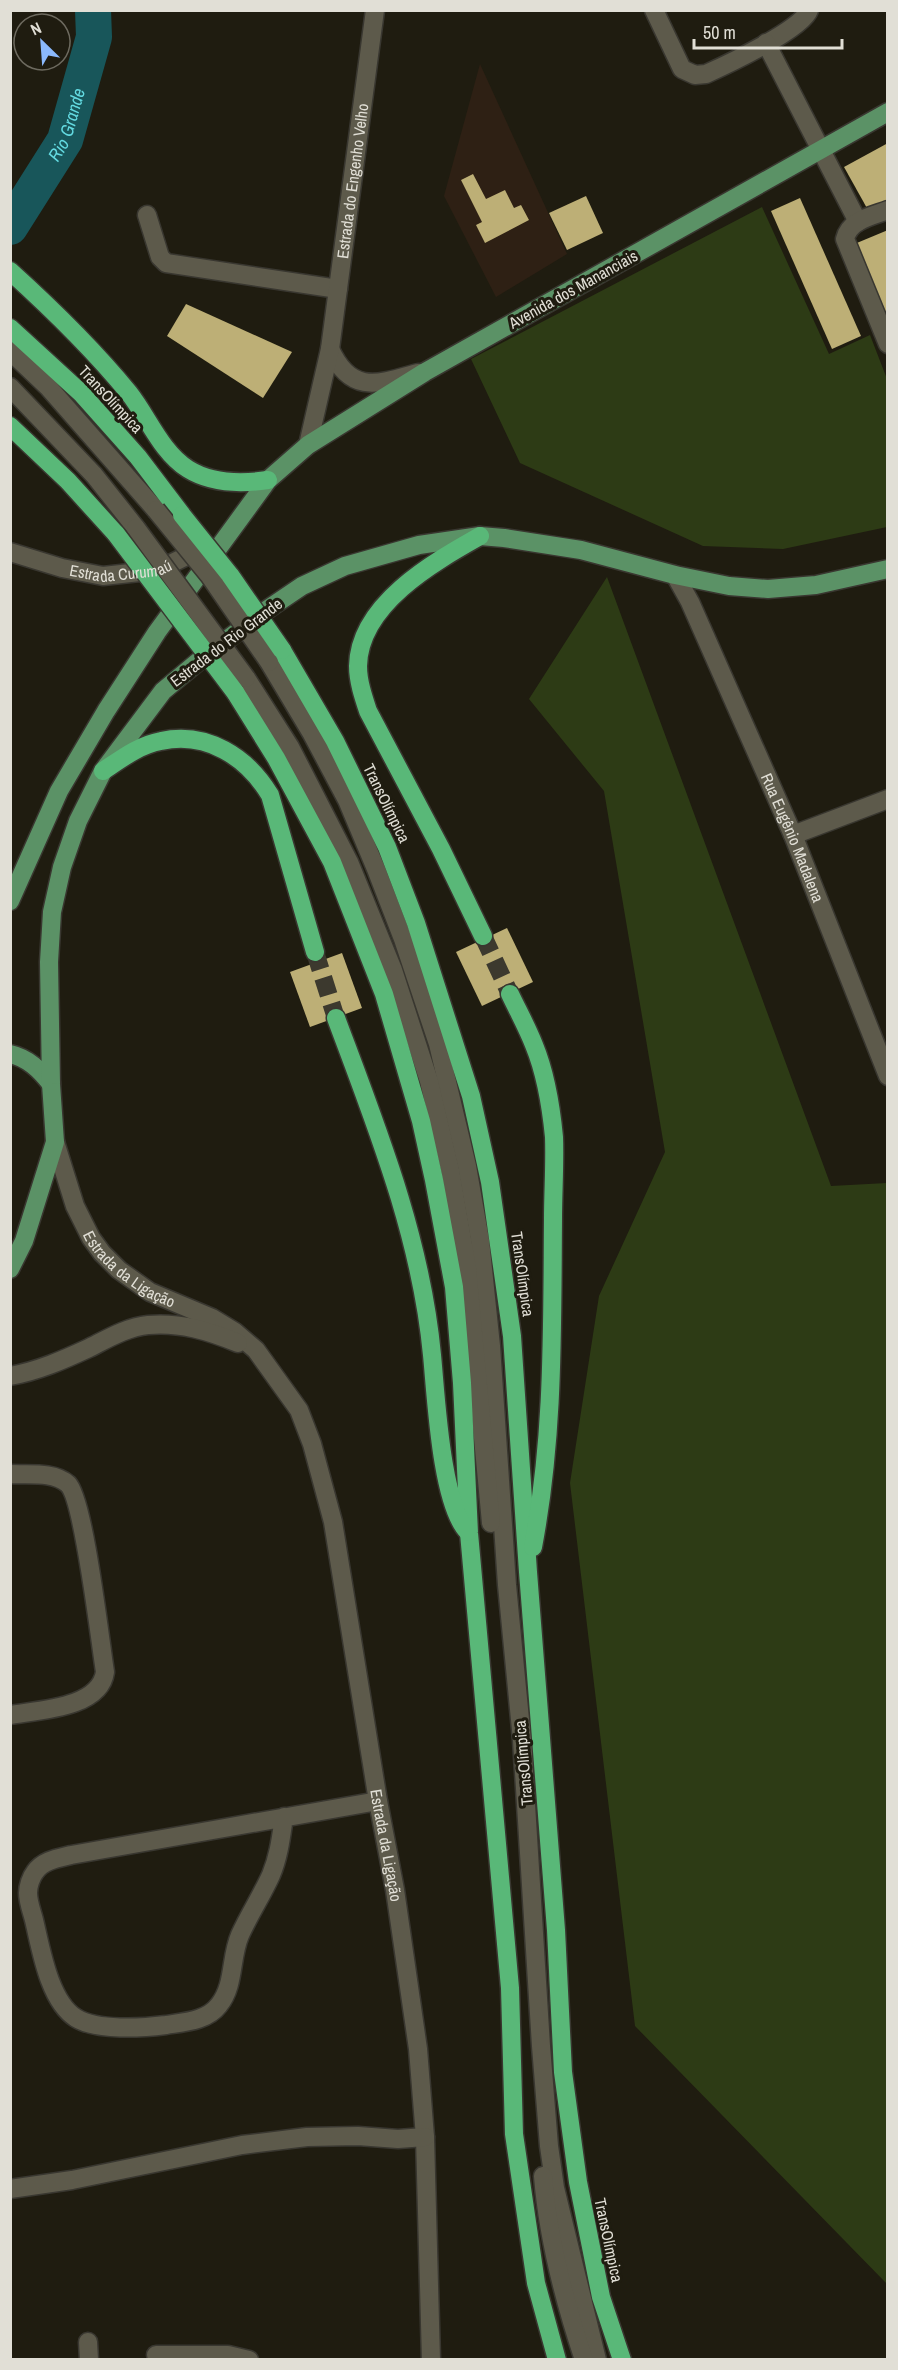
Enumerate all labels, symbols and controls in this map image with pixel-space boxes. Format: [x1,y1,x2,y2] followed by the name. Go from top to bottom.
[12,12,72,72] north arrow
[694,12,842,50] scale bar
[27,16,45,40] text: N
[703,20,736,45] text: 50 m
[42,85,91,166] water label: Rio Grande
[331,102,373,260] street label: Estrada do Engenho Velho
[504,244,641,334] street label: Avenida dos Mananciais
[74,360,149,438] street label: TransOlímpica
[68,554,175,587] street label: Estrada Curumaú
[165,593,287,691] street label: Estrada do Rio Grande
[358,760,416,847] street label: TransOlímpica
[756,770,830,906] street label: Rua Eugênio Madalena
[78,1227,179,1312] street label: Estrada da Ligação
[506,1230,540,1319] street label: TransOlímpica
[508,1719,538,1807] street label: TransOlímpica
[365,1788,408,1903] street label: Estrada da Ligação
[589,2196,629,2285] street label: TransOlímpica

